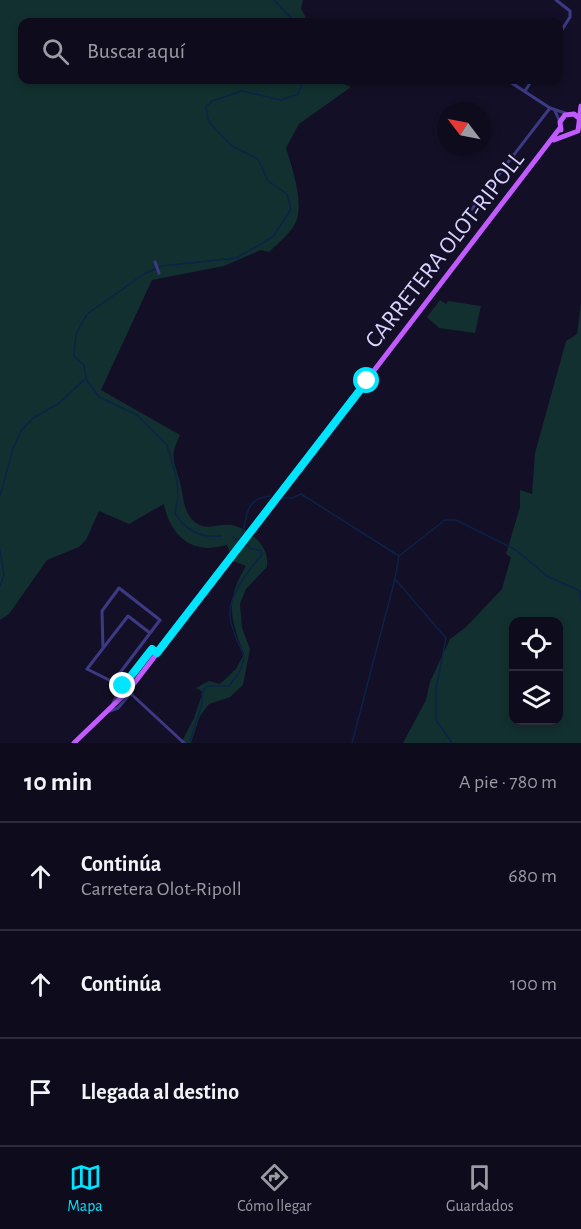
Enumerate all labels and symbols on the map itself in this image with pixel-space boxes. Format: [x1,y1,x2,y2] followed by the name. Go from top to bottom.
[437,102,491,156] north arrow
[361,147,529,353] street label: CARRETERA OLOT-RIPOLL
[353,367,379,393] route start
[109,672,135,698] route end

